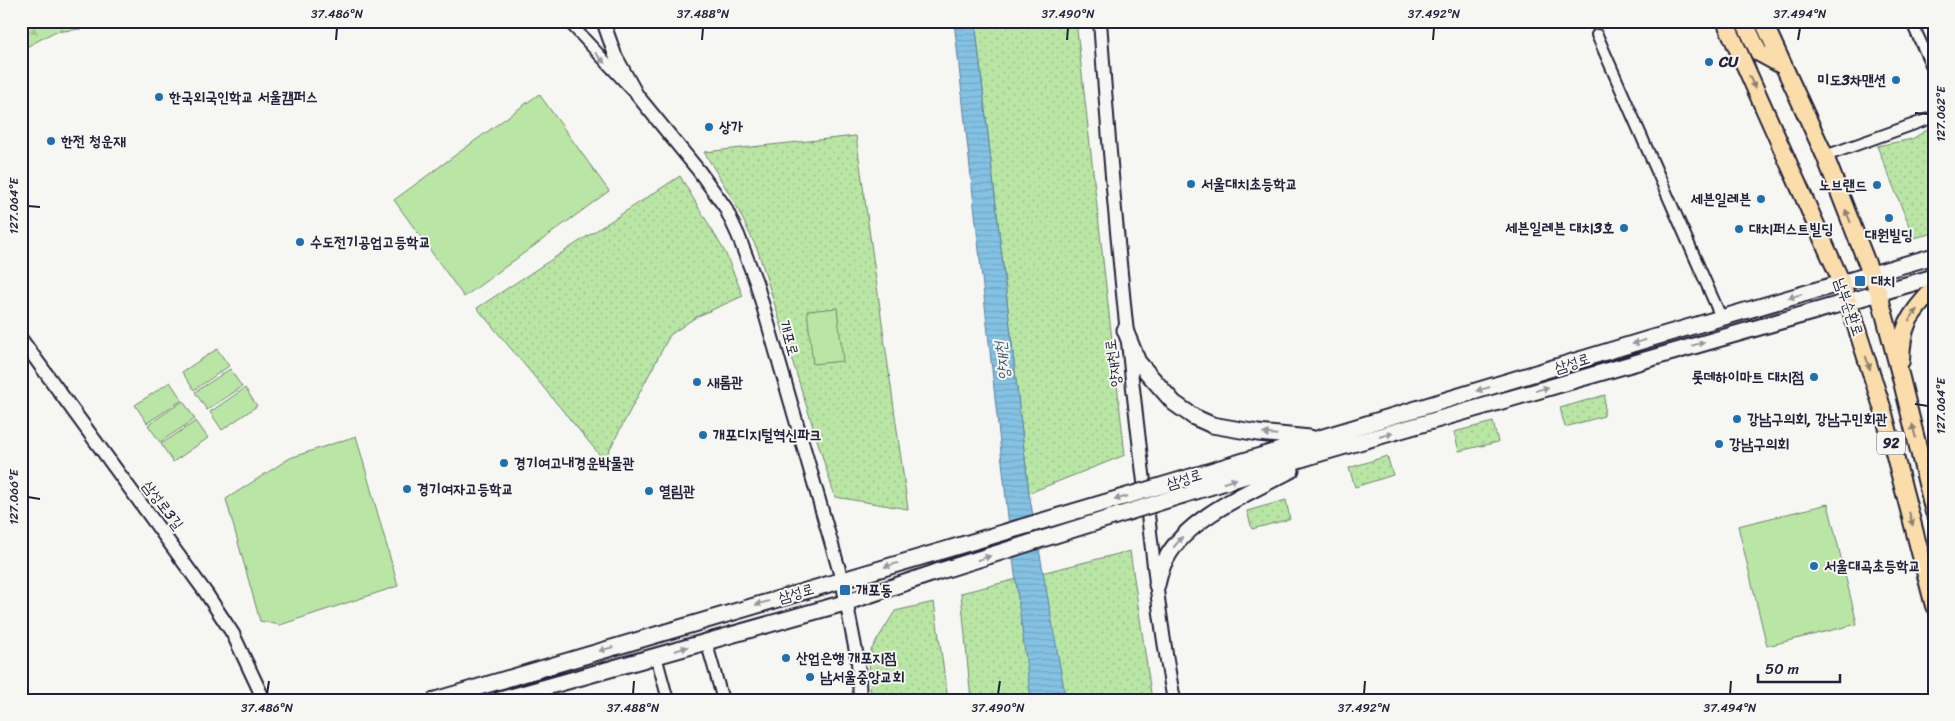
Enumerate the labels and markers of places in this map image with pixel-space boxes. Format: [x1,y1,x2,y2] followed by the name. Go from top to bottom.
[1718,49,1739,75] place label: CU
[1703,56,1715,68] marker: CU
[1817,67,1886,93] place label: 미도3차맨션
[1890,74,1902,86] marker: 미도3차맨션
[168,84,318,110] place label: 한국외국인학교 서울캠퍼스
[153,91,165,103] marker: 한국외국인학교 서울캠퍼스
[719,114,744,140] place label: 상가
[703,121,715,133] marker: 상가
[60,128,126,154] place label: 한전 청운재
[45,135,57,147] marker: 한전 청운재
[1201,171,1298,197] place label: 서울대치초등학교
[1819,172,1867,198] place label: 노브랜드
[1185,178,1197,190] marker: 서울대치초등학교
[1871,179,1883,191] marker: 노브랜드
[1691,186,1751,212] place label: 세븐일레븐
[1755,193,1767,205] marker: 세븐일레븐
[1883,212,1895,224] marker: 대원빌딩
[1505,215,1614,241] place label: 세븐일레븐 대치3호
[1749,216,1834,242] place label: 대치퍼스트빌딩
[1618,222,1630,234] marker: 세븐일레븐 대치3호
[1865,222,1913,248] place label: 대원빌딩
[1733,223,1745,235] marker: 대치퍼스트빌딩
[310,229,431,255] place label: 수도전기공업고등학교
[294,236,306,248] marker: 수도전기공업고등학교
[1871,268,1895,294] place label: 대치
[1853,274,1867,288] marker: 대치
[1691,364,1804,390] place label: 롯데하이마트 대치점
[706,369,743,395] place label: 새롬관
[1808,371,1820,383] marker: 롯데하이마트 대치점
[691,376,703,388] marker: 새롬관
[1747,406,1888,432] place label: 강남구의회, 강남구민회관
[1731,413,1743,425] marker: 강남구의회, 강남구민회관
[713,422,822,448] place label: 개포디지털혁신파크
[697,429,709,441] marker: 개포디지털혁신파크
[1729,431,1789,457] place label: 강남구의회
[1713,438,1725,450] marker: 강남구의회
[514,450,635,476] place label: 경기여고내경운박물관
[498,457,510,469] marker: 경기여고내경운박물관
[417,476,514,502] place label: 경기여자고등학교
[659,478,695,504] place label: 열림관
[401,483,413,495] marker: 경기여자고등학교
[643,485,655,497] marker: 열림관
[1824,553,1921,579] place label: 서울대곡초등학교
[1808,560,1820,572] marker: 서울대곡초등학교
[856,577,892,603] place label: 개포동
[838,583,852,597] marker: 개포동
[796,645,896,671] place label: 산업은행 개포지점
[780,652,792,664] marker: 산업은행 개포지점
[820,664,905,690] place label: 남서울중앙교회
[804,671,816,683] marker: 남서울중앙교회

